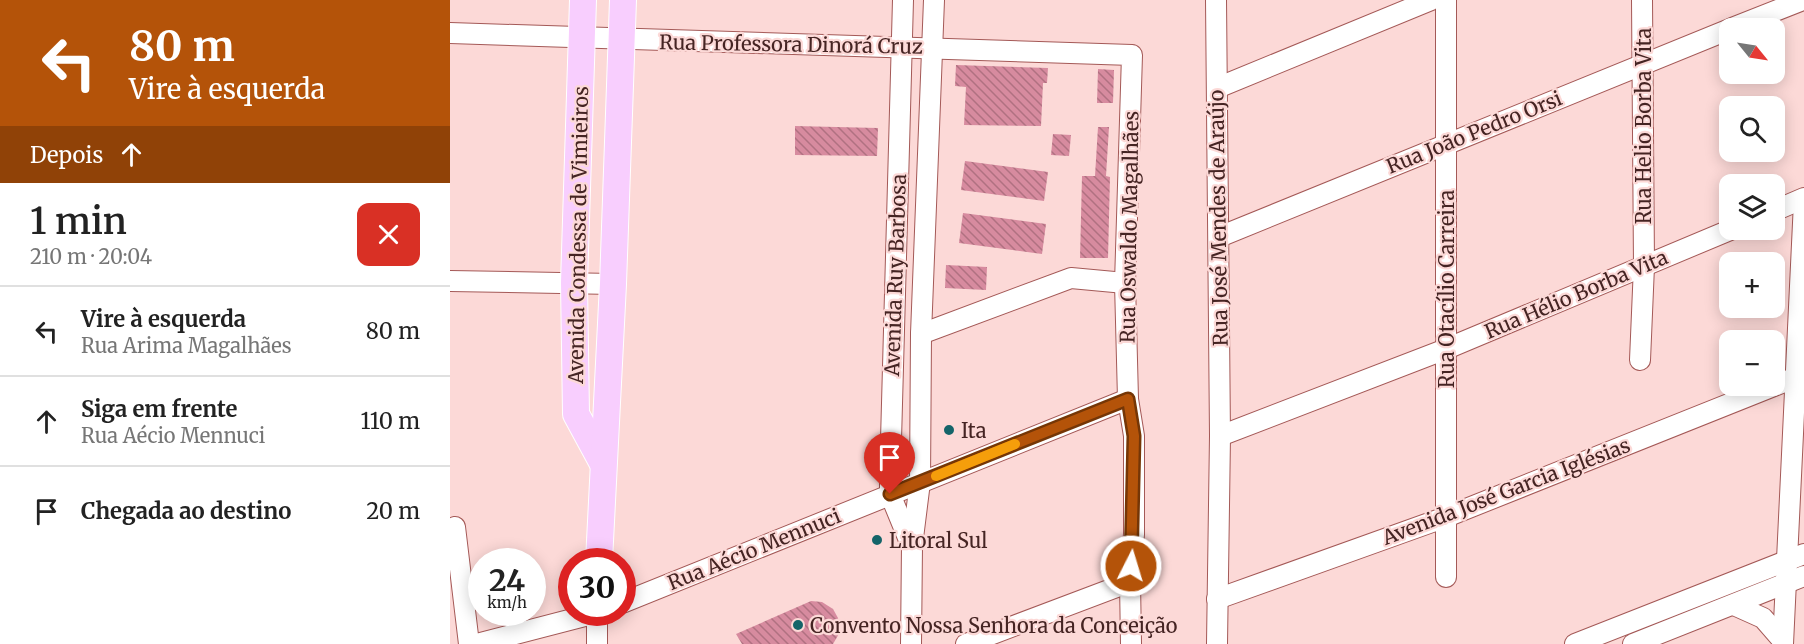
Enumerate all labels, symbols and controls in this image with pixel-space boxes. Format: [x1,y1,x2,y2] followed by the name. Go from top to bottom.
[1719,18,1785,84] north arrow
[1719,18,1785,396] map controls
[129,20,235,72] text: 80 m
[30,24,108,102] icon: left
[1631,27,1656,224] street label: Rua Helio Borba Vita
[659,29,923,59] street label: Rua Professora Dinorá Cruz
[129,72,325,106] text: Vire à esquerda
[1383,85,1565,179] street label: Rua João Pedro Orsi
[563,86,593,385] street label: Avenida Condessa de Vimieiros
[1203,89,1233,347] street label: Rua José Mendes de Araújo
[1719,96,1785,162] button: search
[1114,111,1144,343] street label: Rua Oswaldo Magalhães
[115,138,148,171] icon: ahead
[30,141,103,169] text: Depois
[879,173,911,378] street label: Avenida Ruy Barbosa
[1719,174,1785,240] button: layers
[1434,189,1459,388] street label: Rua Otacílio Carreira
[30,199,127,244] text: 1 min
[357,203,420,266] button: close
[30,244,152,269] text: 210 m · 20:04
[1481,244,1672,344] street label: Rua Hélio Borba Vita
[1719,252,1785,318] button: +
[81,305,246,333] text: Vire à esquerda
[30,315,63,348] icon: left
[366,317,420,345] text: 80 m
[1719,330,1785,396] button: −
[81,333,292,358] text: Rua Arima Magalhães
[81,395,237,423] text: Siga em frente
[30,405,63,438] icon: ahead
[361,407,420,435] text: 110 m
[961,418,987,443] place label: Ita
[81,423,265,448] text: Rua Aécio Mennuci
[942,423,956,437] marker: Ita
[864,432,915,494] pin
[1378,432,1633,550] street label: Avenida José Garcia Iglésias
[873,441,906,474] icon: arrive
[30,495,63,528] icon: arrive
[81,497,291,525] text: Chegada ao destino
[366,497,420,525] text: 20 m
[664,503,844,595] street label: Rua Aécio Mennuci
[889,528,987,553] place label: Litoral Sul
[870,533,884,547] marker: Litoral Sul
[1099,534,1163,598] position arrow
[558,548,636,626] speed limit sign: 30
[489,561,525,599] text: 24
[487,593,527,612] text: km/h
[810,613,1178,638] place label: Convento Nossa Senhora da Conceição
[791,618,805,632] marker: Convento Nossa Senhora da Conceição

